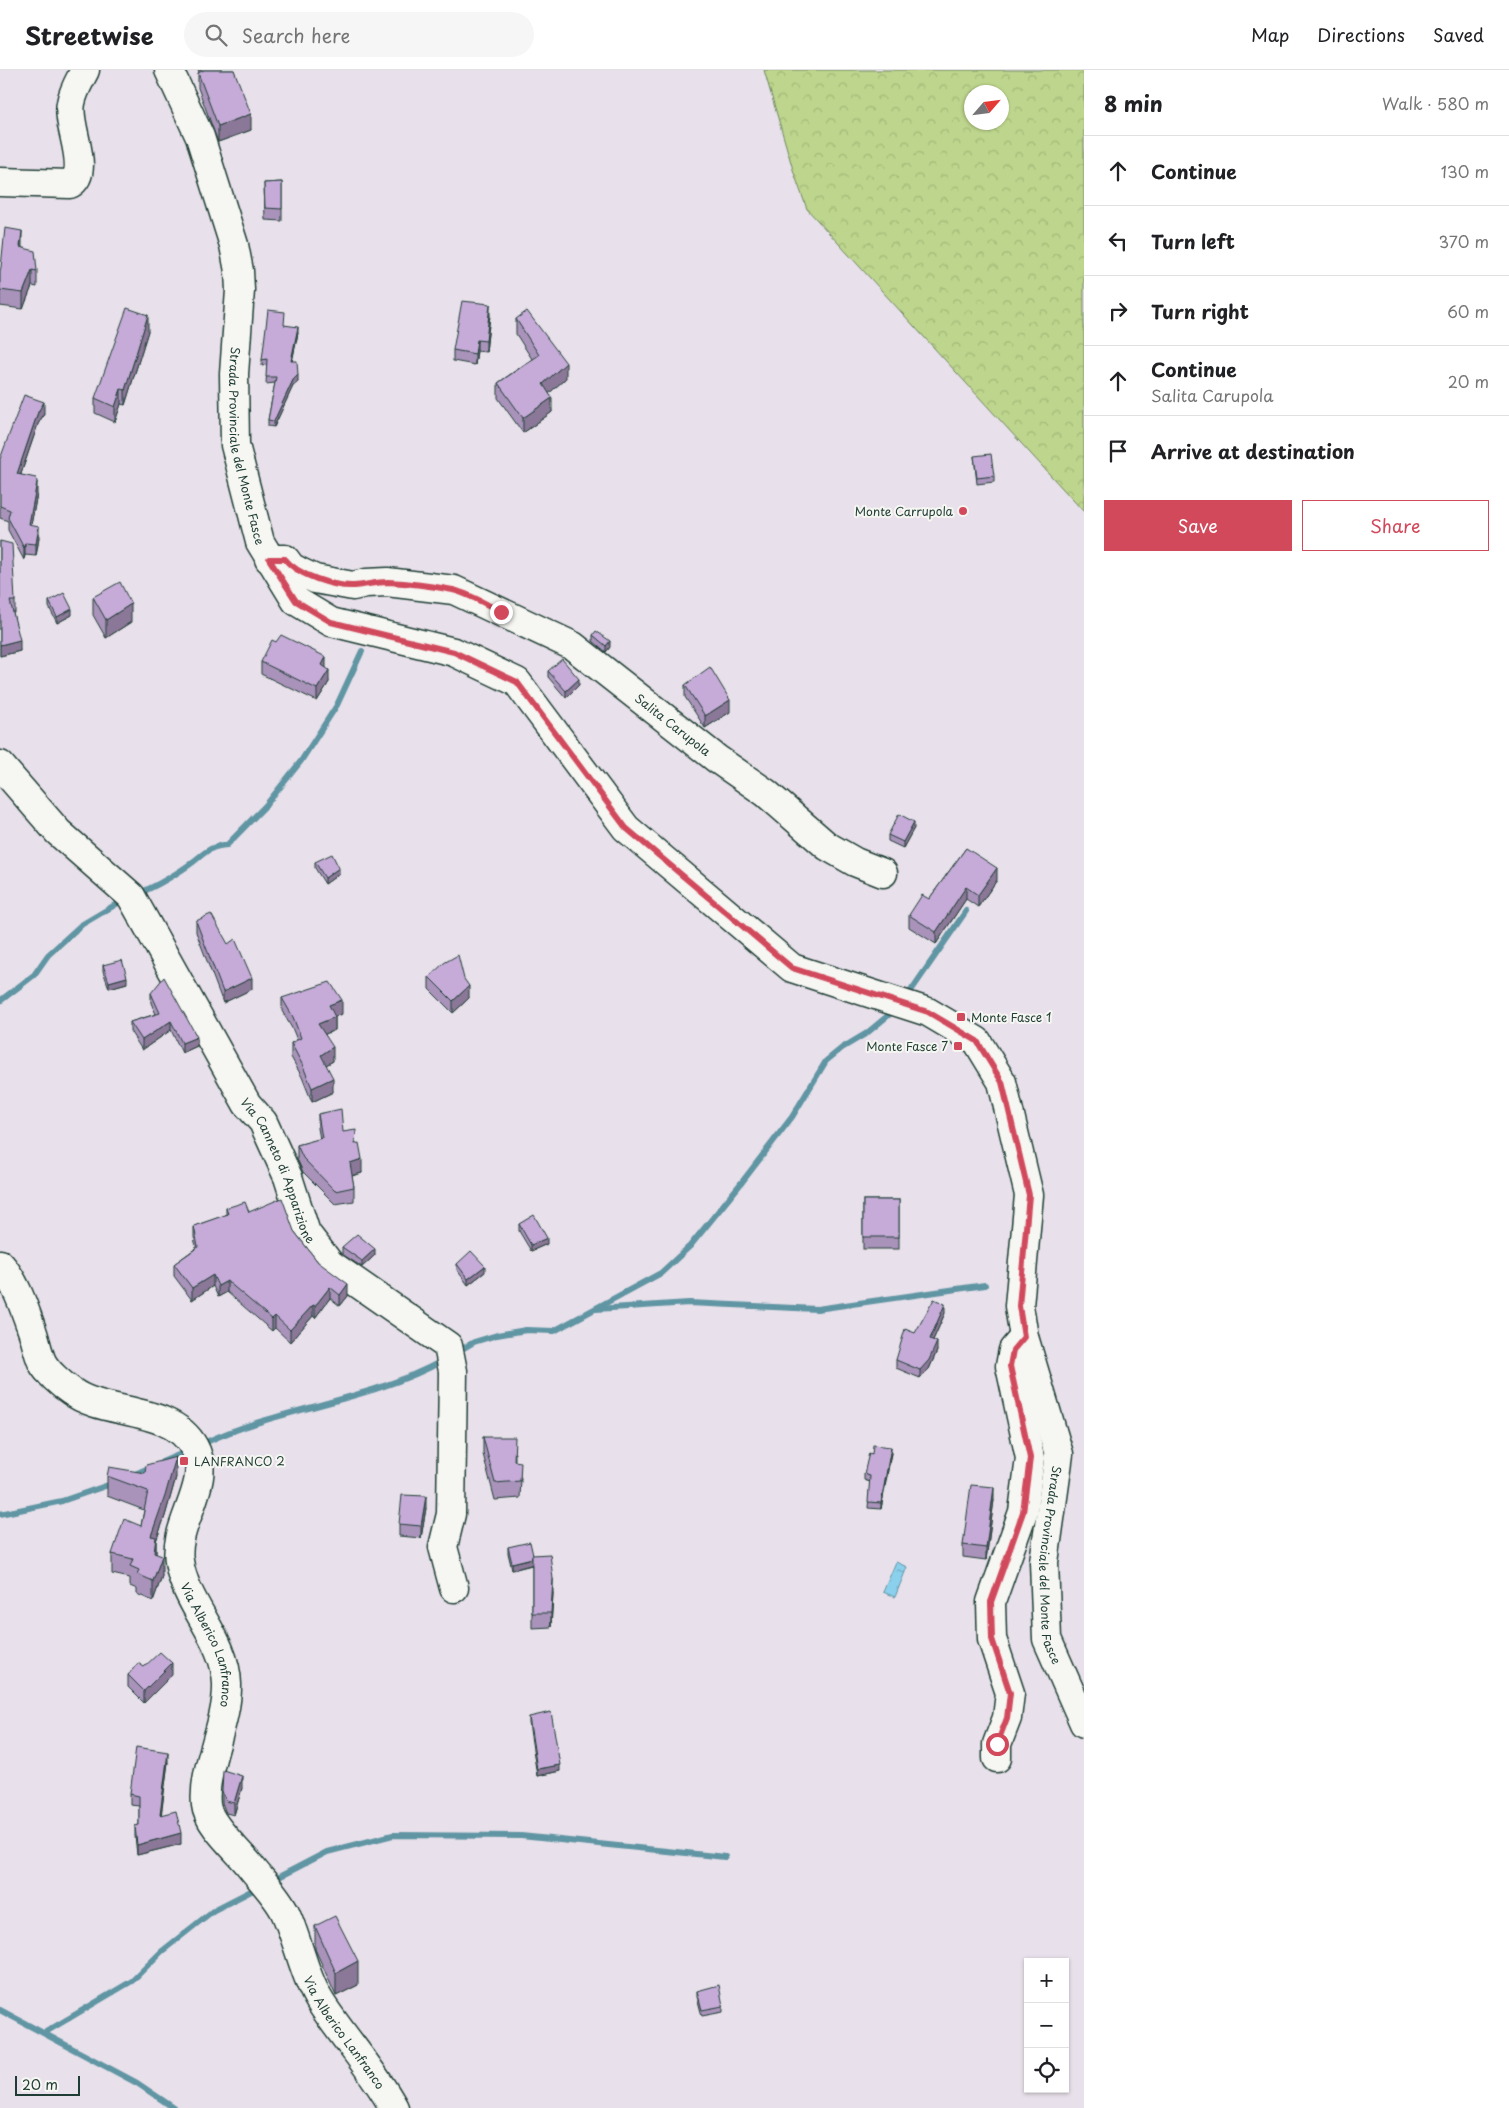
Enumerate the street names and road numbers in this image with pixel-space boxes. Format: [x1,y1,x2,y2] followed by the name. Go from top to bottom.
[225,346,269,547] street label: Strada Provinciale del Monte Fasce
[631,689,715,760] street label: Salita Carupola
[236,1095,320,1247] street label: Via Canneto di Apparizione
[1035,1465,1066,1667] street label: Strada Provinciale del Monte Fasce
[177,1580,236,1709] street label: Via Alberico Lanfranco
[300,1973,389,2093] street label: Via Alberico Lanfranco

